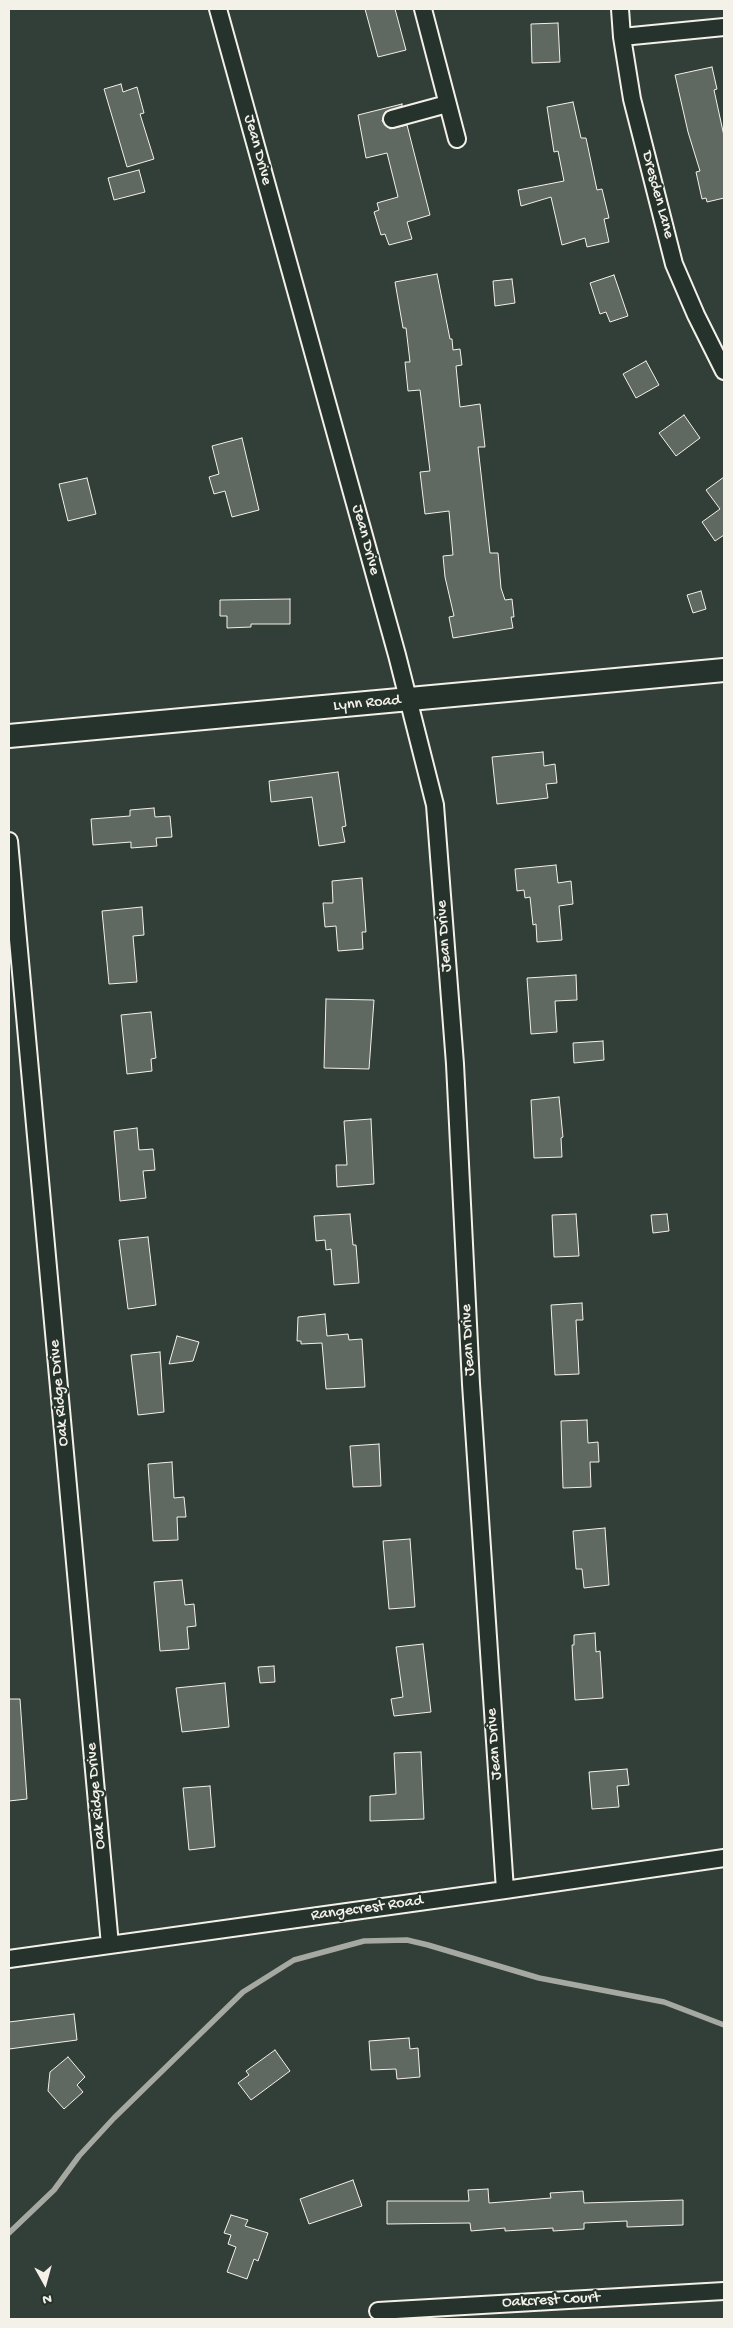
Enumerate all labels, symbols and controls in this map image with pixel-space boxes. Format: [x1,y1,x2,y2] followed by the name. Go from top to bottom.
[238,113,276,187] street label: Jean Drive
[636,149,678,241] street label: Dresden Lane
[346,503,384,577] street label: Jean Drive
[332,691,402,717] street label: Lynn Road
[433,899,457,973] street label: Jean Drive
[458,1304,480,1376] street label: Jean Drive
[46,1339,74,1447] street label: Oak Ridge Drive
[483,1707,507,1781] street label: Jean Drive
[83,1742,111,1850] street label: Oak Ridge Drive
[310,1892,424,1926] street label: Rangecrest Road
[20,2258,70,2308] north arrow
[41,2289,52,2307] text: N
[502,2289,600,2313] street label: Oakcrest Court

